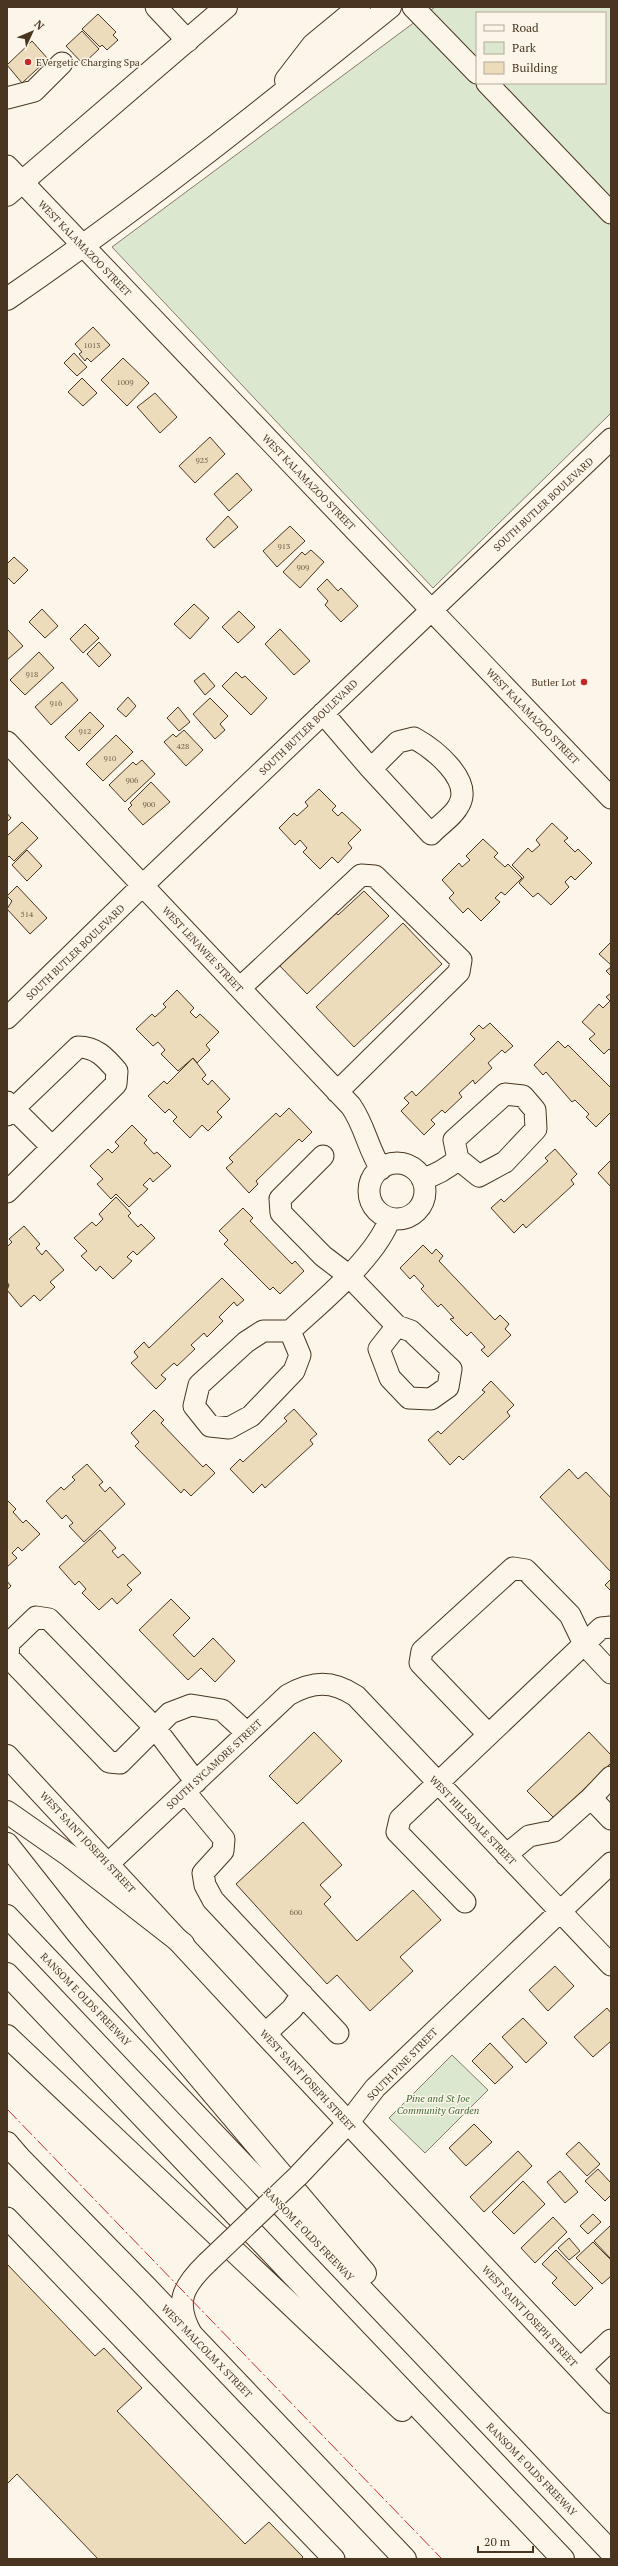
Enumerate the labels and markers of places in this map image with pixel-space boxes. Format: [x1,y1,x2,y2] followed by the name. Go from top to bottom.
[36,56,140,69] place label: EVergetic Charging Spa
[23,57,33,67] marker: EVergetic Charging Spa
[531,676,576,689] place label: Butler Lot
[579,677,589,687] marker: Butler Lot

